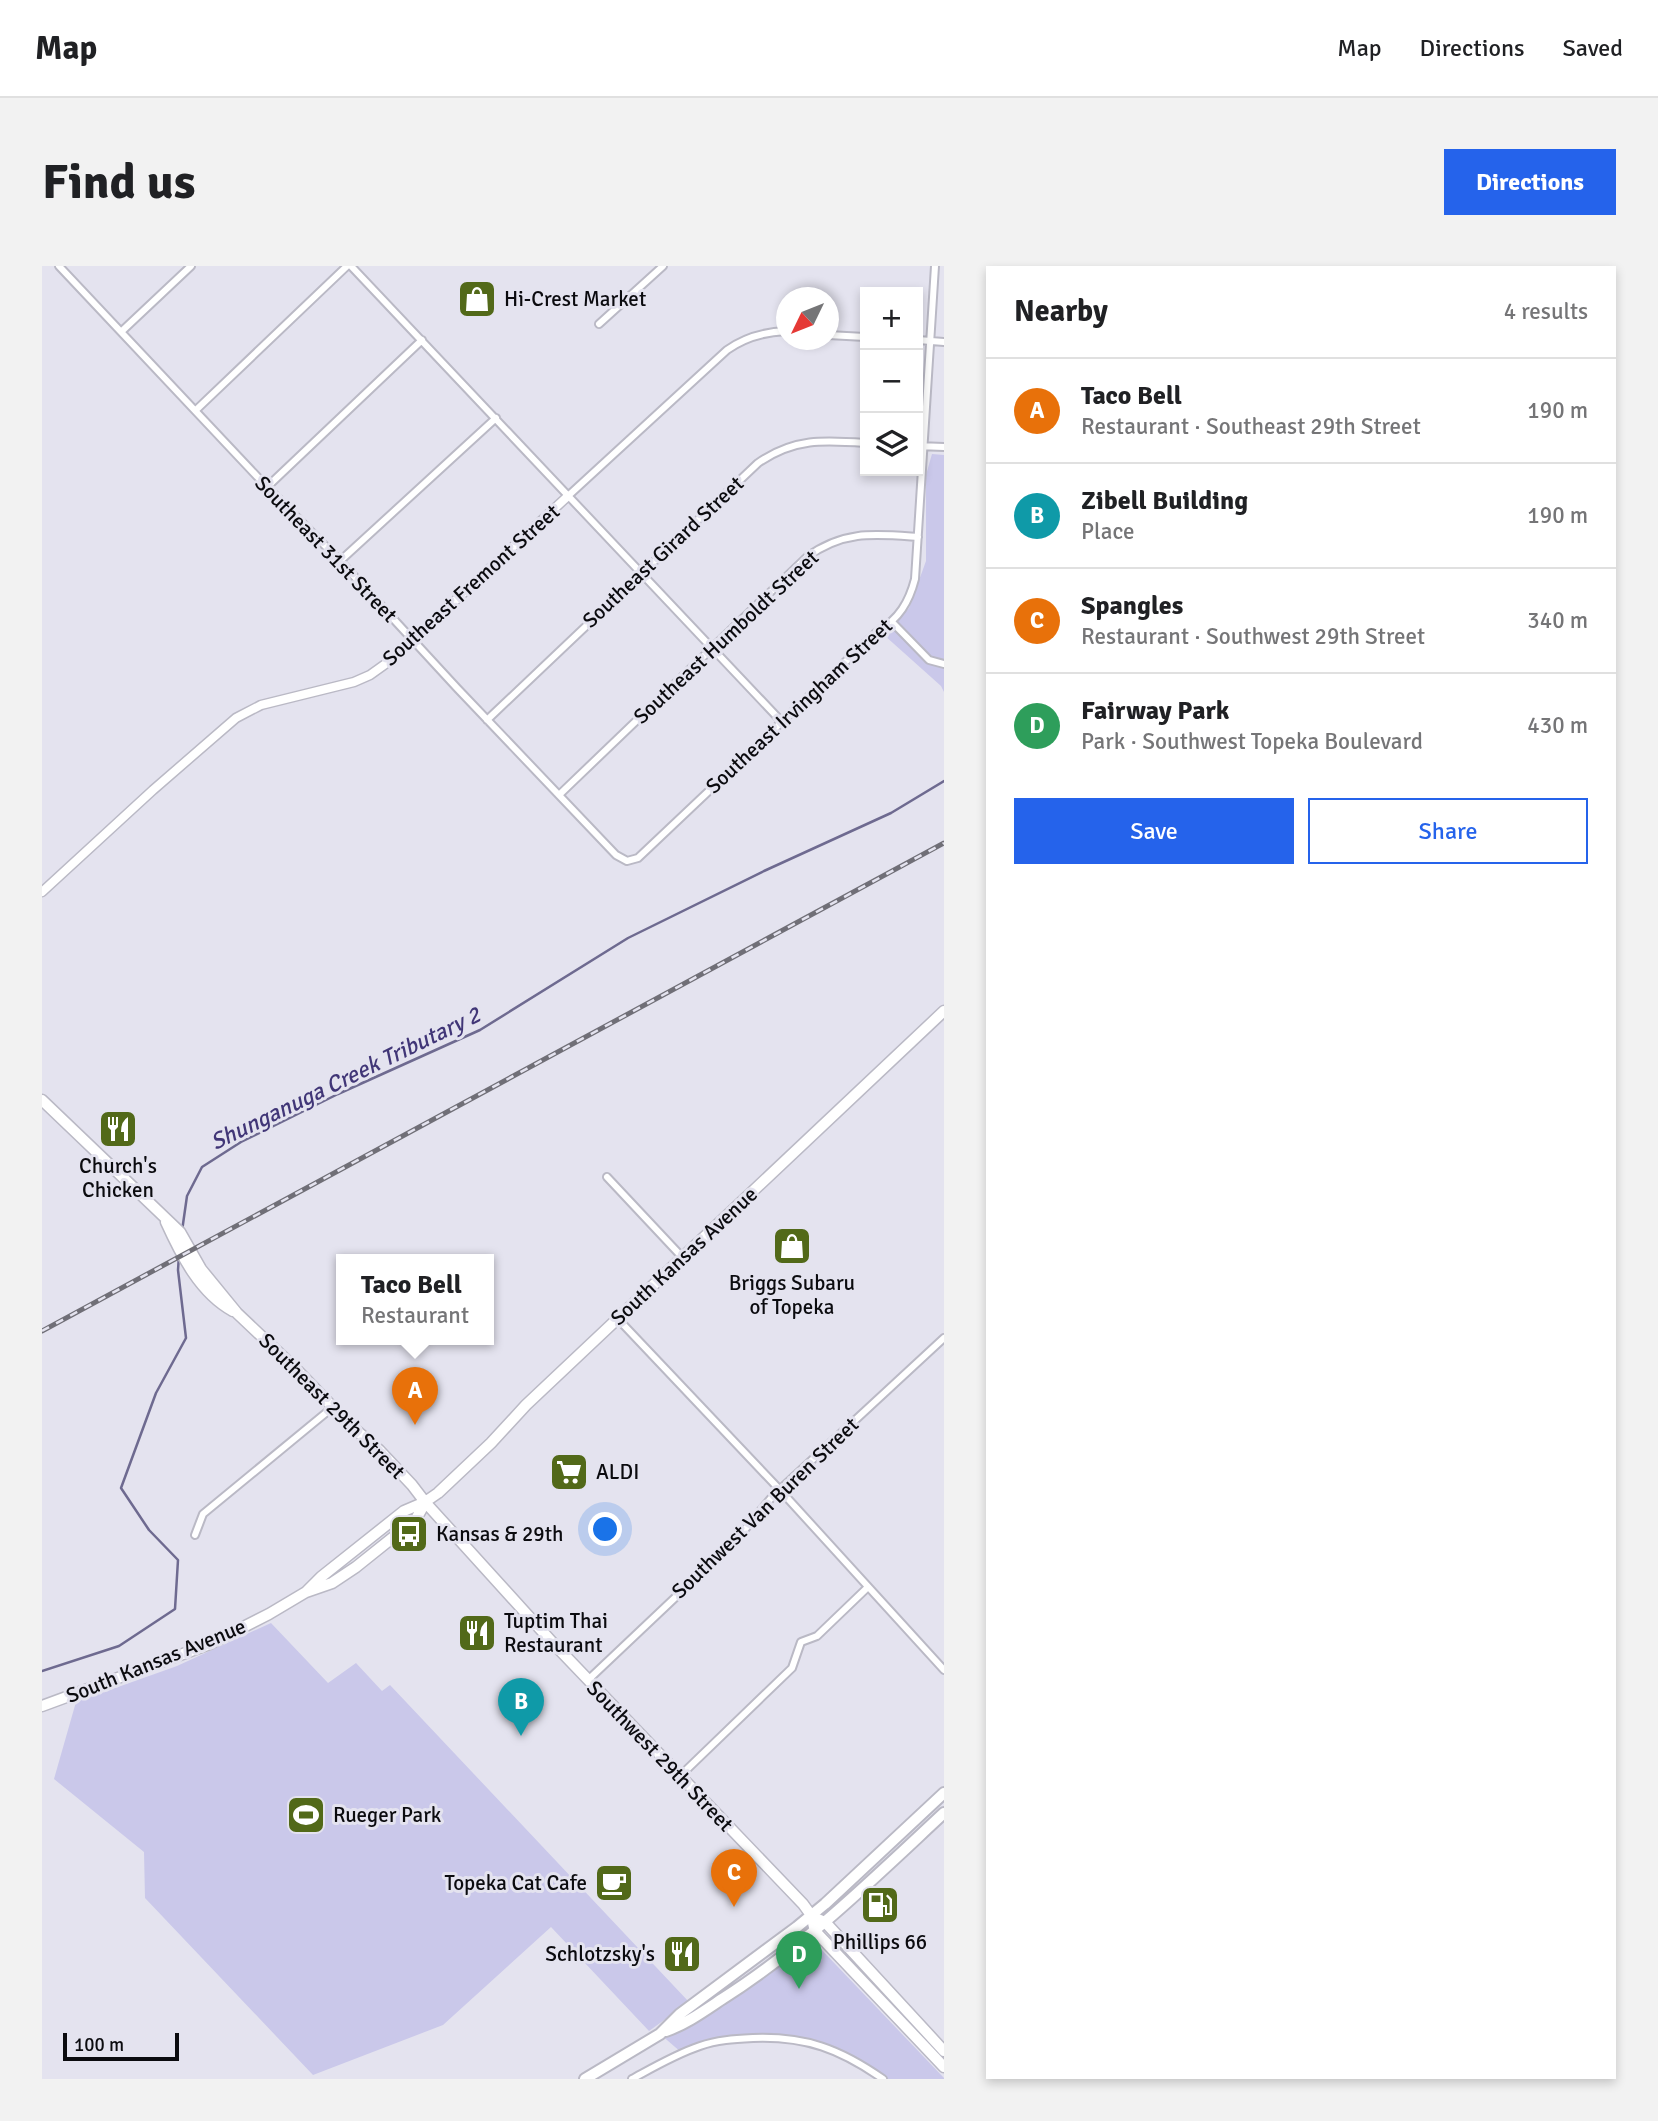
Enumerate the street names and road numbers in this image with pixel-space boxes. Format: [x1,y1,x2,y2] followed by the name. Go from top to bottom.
[249,470,403,628] street label: Southeast 31st Street
[577,471,749,633] street label: Southeast Girard Street
[377,499,565,671] street label: Southeast Fremont Street
[628,544,824,730] street label: Southeast Humboldt Street
[700,613,898,799] street label: Southeast Irvingham Street
[605,1181,763,1331] street label: South Kansas Avenue
[254,1328,410,1484] street label: Southeast 29th Street
[666,1412,864,1604] street label: Southwest Van Buren Street
[62,1613,250,1709] street label: South Kansas Avenue
[581,1675,739,1837] street label: Southwest 29th Street

